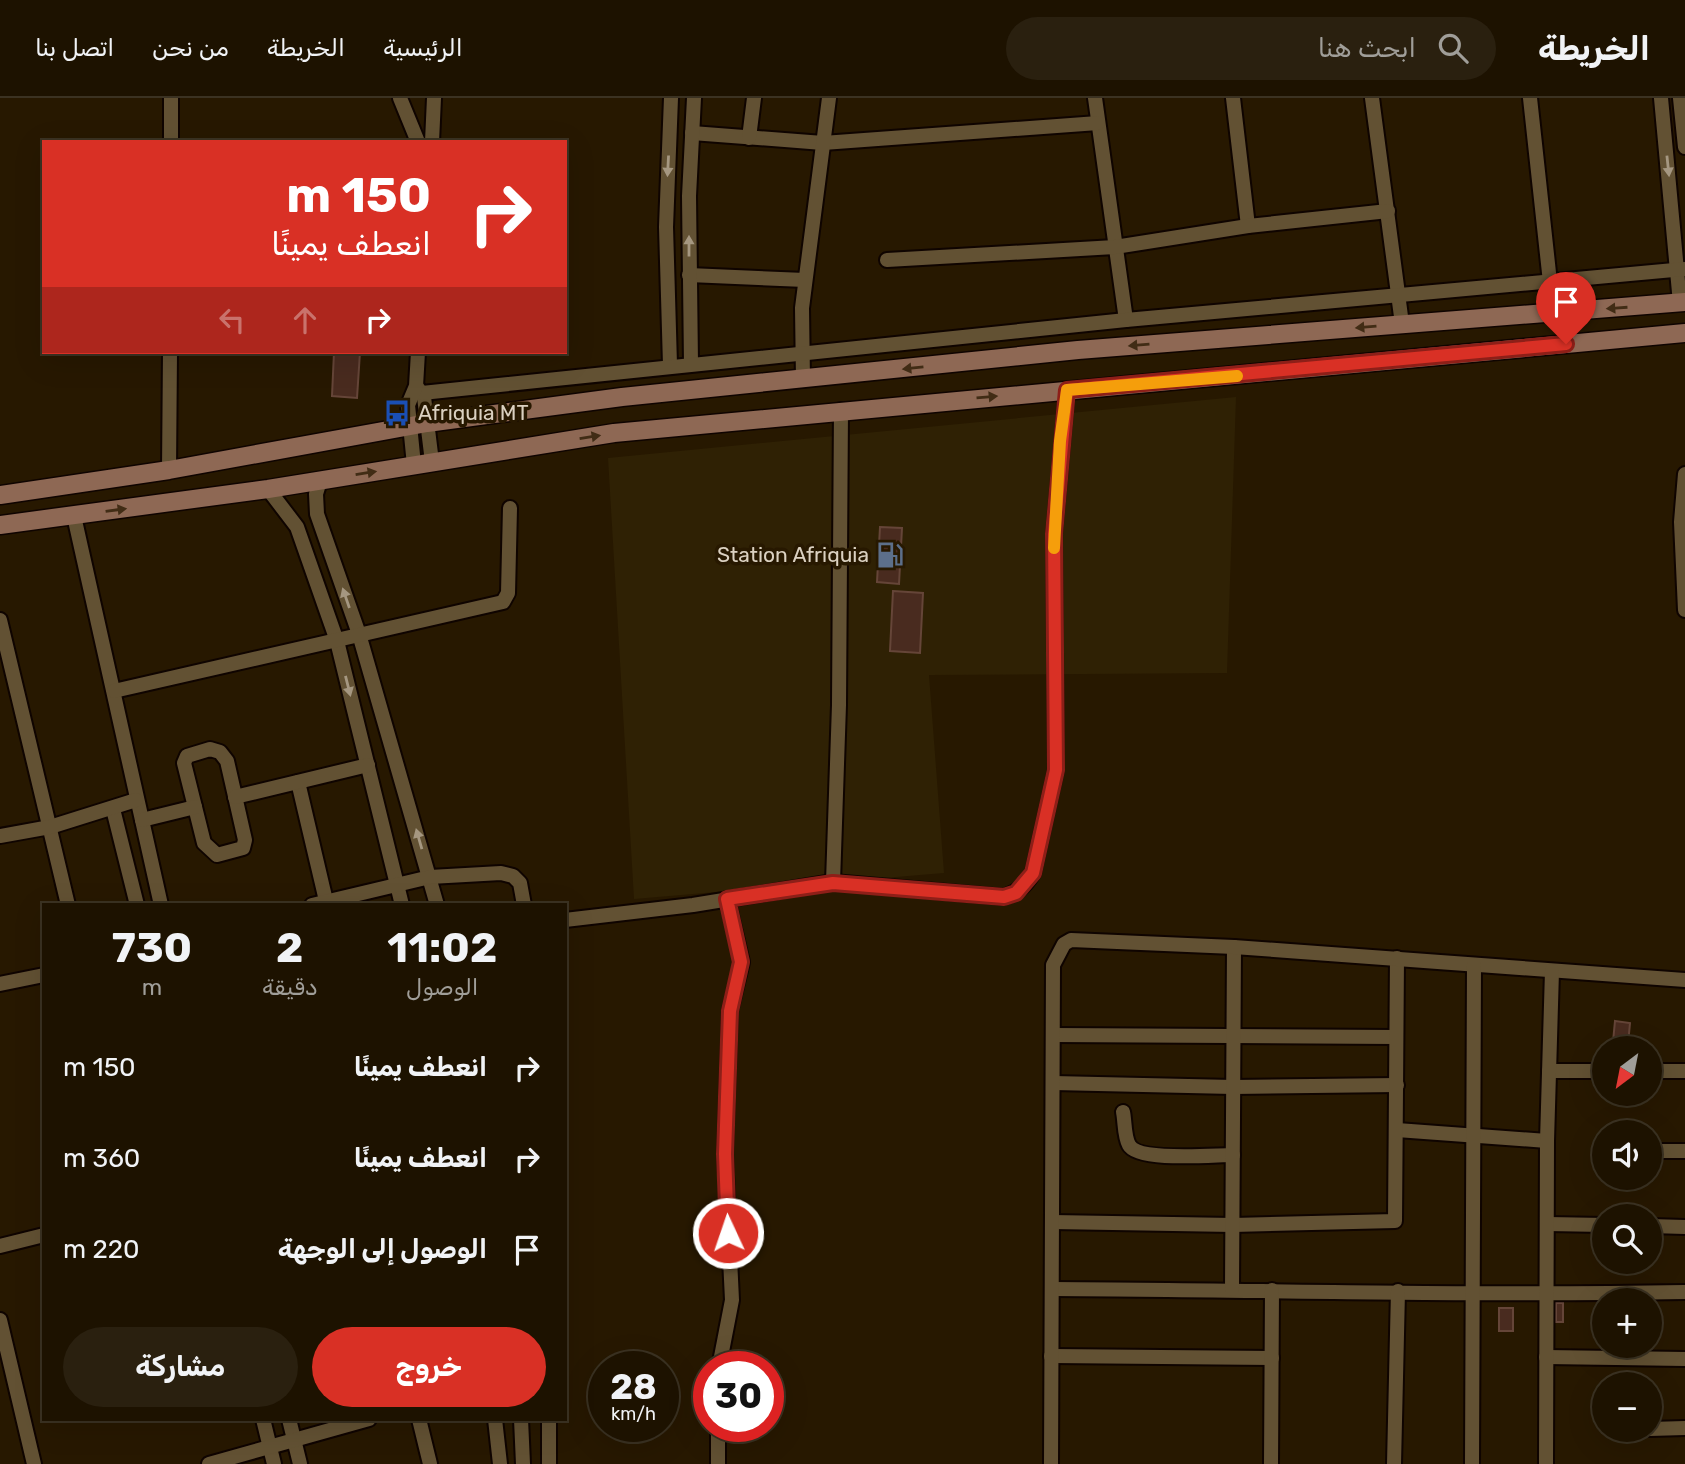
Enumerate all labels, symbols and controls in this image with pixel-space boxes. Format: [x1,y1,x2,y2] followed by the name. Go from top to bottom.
[1006,17,1496,80] search box
[1434,29,1472,67] icon: search
[1538,29,1650,68] text: الخريطة
[1318,33,1416,64] text: ابحث هنا
[35,34,114,62] text: اتصل بنا
[152,34,229,62] text: من نحن
[267,34,345,62] text: الخريطة
[383,34,463,62] text: الرئيسية
[662,155,673,177] one-way arrow
[1663,155,1674,177] one-way arrow
[286,166,431,224] text: 150 m
[455,168,546,259] icon: right
[271,225,431,263] text: انعطف يمينًا
[683,235,695,257] one-way arrow
[1536,272,1596,344] pin
[1547,283,1585,321] icon: arrive
[213,301,251,339] icon: left
[286,301,324,339] icon: ahead
[359,301,397,339] icon: right
[1606,303,1628,314] one-way arrow
[1355,322,1377,333] one-way arrow
[1128,340,1150,351] one-way arrow
[901,363,923,374] one-way arrow
[976,392,998,403] one-way arrow
[382,398,412,428] bus stop icon: Afriquia MT
[418,400,529,425] place label: Afriquia MT
[579,431,601,442] one-way arrow
[355,467,377,478] one-way arrow
[105,504,127,515] one-way arrow
[875,540,905,570] fuel station icon: Station Afriquia
[717,542,869,567] place label: Station Afriquia
[340,587,351,608] one-way arrow
[343,675,354,697] one-way arrow
[413,828,423,849] one-way arrow
[112,923,192,973] text: 730
[276,923,303,973] text: 2
[387,923,497,973] text: 11:02
[142,973,162,1001] text: m
[262,973,318,1001] text: دقيقة
[406,973,479,1001] text: الوصول
[1592,1036,1662,1106] north arrow
[1592,1036,1662,1442] map controls
[508,1049,546,1087] icon: right
[63,1052,136,1083] text: 150 m
[354,1052,487,1083] text: انعطف يمينًا
[1592,1120,1662,1190] button: sound
[508,1140,546,1178] icon: right
[63,1143,140,1174] text: 360 m
[354,1143,487,1174] text: انعطف يمينًا
[691,1196,765,1270] position arrow
[1592,1204,1662,1274] button: search
[508,1231,546,1269] icon: arrive
[63,1234,140,1265] text: 220 m
[278,1234,487,1265] text: الوصول إلى الوجهة
[1592,1288,1662,1358] button: +
[63,1327,298,1407] button: مشاركة
[312,1327,546,1407] button: خروج
[693,1351,784,1442] speed limit sign: 30
[610,1366,657,1408] text: 28
[1592,1372,1662,1442] button: −
[611,1403,656,1425] text: km/h

